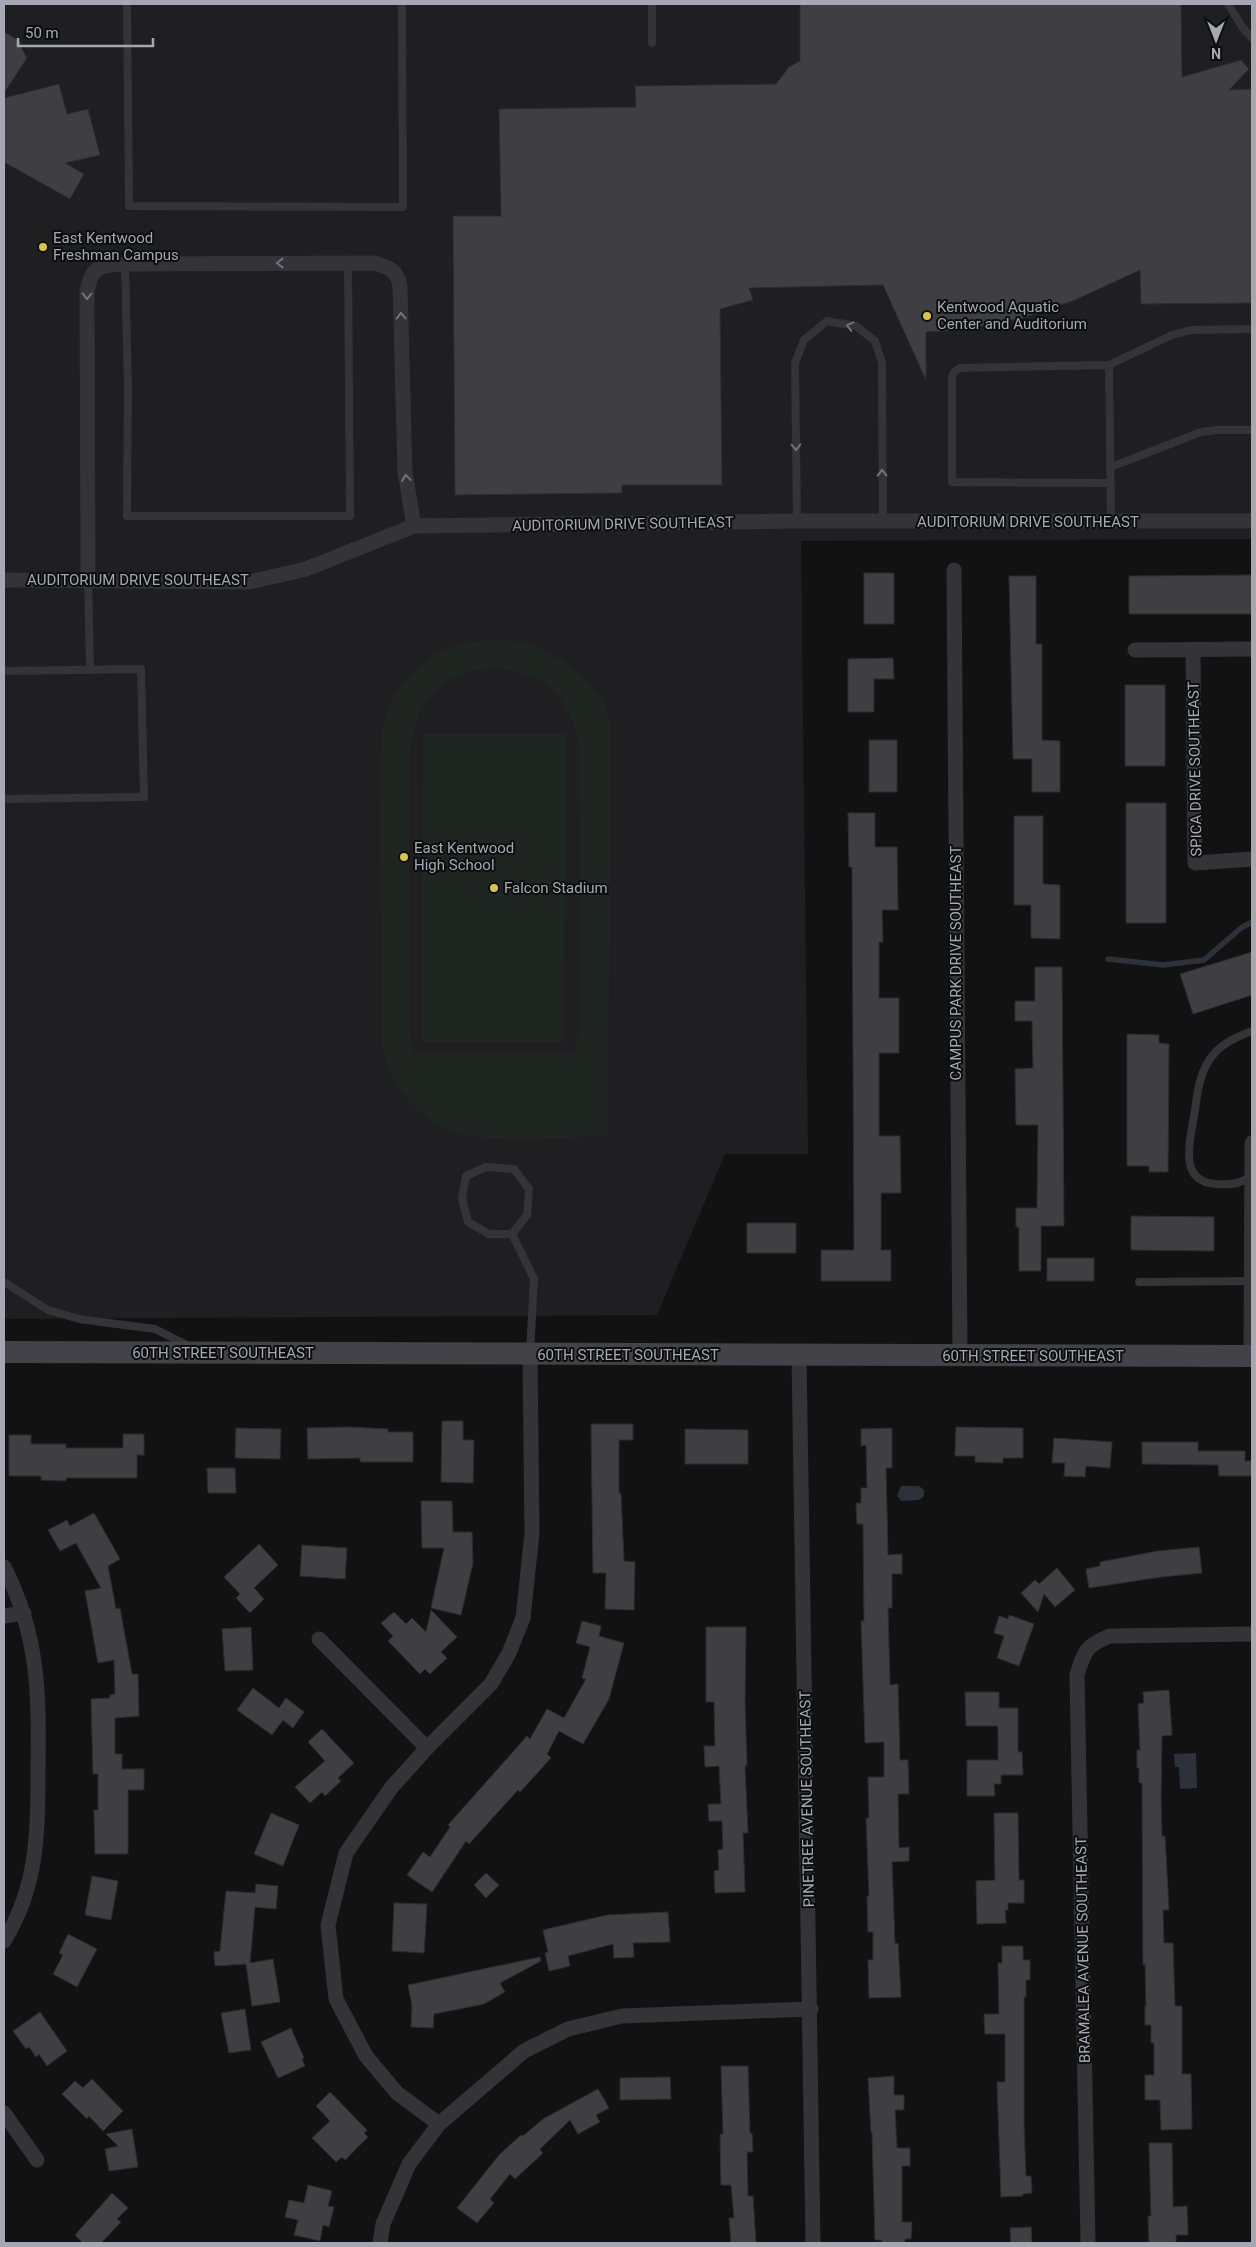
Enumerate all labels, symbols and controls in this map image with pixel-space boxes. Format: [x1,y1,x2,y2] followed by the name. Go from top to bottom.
[18,15,152,47] scale bar
[1191,15,1241,65] north arrow
[25,24,59,42] text: 50 m
[1211,45,1221,61] text: N
[53,229,179,264] place label: East Kentwood Freshman Campus
[37,241,49,253] marker: East Kentwood Freshman Campus
[276,258,284,268] one-way arrow
[82,293,92,301] one-way arrow
[937,298,1087,333] place label: Kentwood Aquatic Center and Auditorium
[921,310,933,322] marker: Kentwood Aquatic Center and Auditorium
[396,312,406,320] one-way arrow
[846,321,855,332] one-way arrow
[790,443,801,451] one-way arrow
[877,469,887,476] one-way arrow
[401,474,412,482] one-way arrow
[512,513,734,535] street label: AUDITORIUM DRIVE SOUTHEAST
[917,513,1139,531] street label: AUDITORIUM DRIVE SOUTHEAST
[27,571,249,589] street label: AUDITORIUM DRIVE SOUTHEAST
[1184,681,1206,857] street label: SPICA DRIVE SOUTHEAST
[414,839,514,874] place label: East Kentwood High School
[947,846,965,1080] street label: CAMPUS PARK DRIVE SOUTHEAST
[398,851,410,863] marker: East Kentwood High School
[504,879,608,897] place label: Falcon Stadium
[488,882,500,894] marker: Falcon Stadium
[132,1344,314,1362] street label: 60TH STREET SOUTHEAST
[537,1346,719,1364] street label: 60TH STREET SOUTHEAST
[942,1347,1124,1365] street label: 60TH STREET SOUTHEAST
[796,1691,818,1907] street label: PINETREE AVENUE SOUTHEAST
[1072,1837,1094,2063] street label: BRAMALEA AVENUE SOUTHEAST

